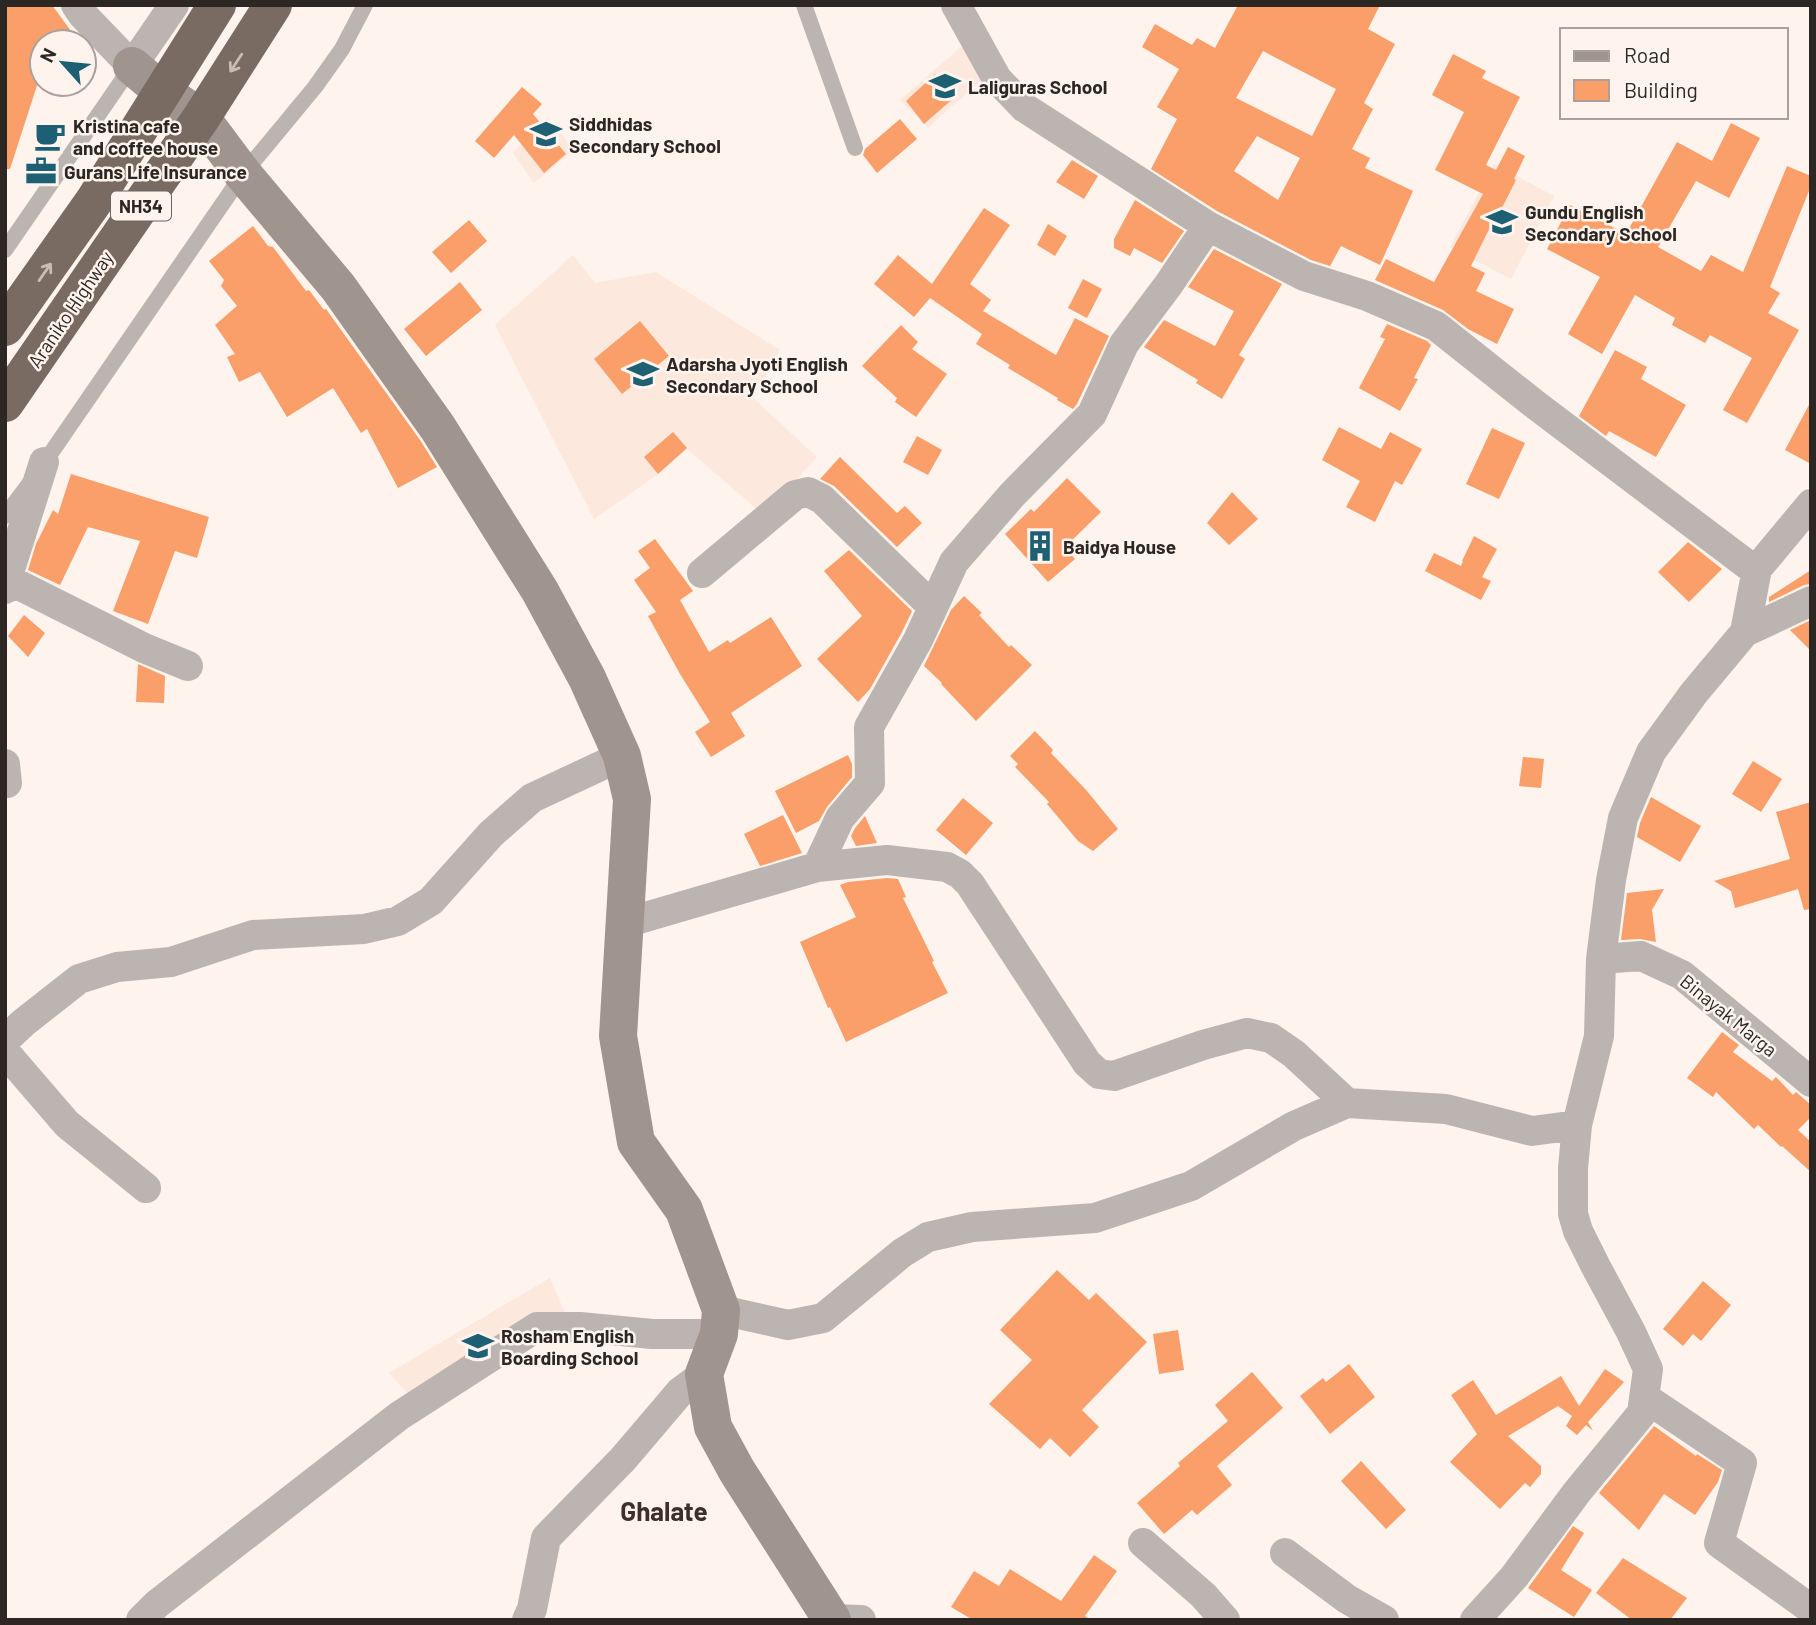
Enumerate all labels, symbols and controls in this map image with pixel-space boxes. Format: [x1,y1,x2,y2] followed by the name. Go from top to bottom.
[28,28,98,98] north arrow
[1560,28,1788,119] legend
[1624,42,1670,67] text: Road
[34,44,61,66] text: N
[229,52,243,72] one-way arrow
[928,69,962,103] school or university icon: Laliguras School
[968,75,1107,98] place label: Laliguras School
[1624,77,1698,102] text: Building
[569,112,721,157] place label: Siddhidas Secondary School
[73,114,218,159] place label: Kristina cafe and coffee house
[529,117,563,151] school or university icon: Siddhidas Secondary School
[33,119,67,153] cafe icon: Kristina cafe and coffee house
[24,154,58,188] office icon: Gurans Life Insurance
[64,160,247,183] place label: Gurans Life Insurance
[111,191,171,220] road number: NH34
[1525,200,1677,245] place label: Gundu English Secondary School
[1485,205,1519,239] school or university icon: Gundu English Secondary School
[22,246,118,372] street label: Araniko Highway
[37,263,52,282] one-way arrow
[666,352,848,397] place label: Adarsha Jyoti English Secondary School
[626,357,660,391] school or university icon: Adarsha Jyoti English Secondary School
[1023,529,1057,563] building icon: Baidya House
[1063,535,1176,558] place label: Baidya House
[1676,969,1782,1061] street label: Binayak Marga
[501,1324,638,1369] place label: Rosham English Boarding School
[461,1329,495,1363] school or university icon: Rosham English Boarding School
[620,1495,708,1526] district label: Ghalate

